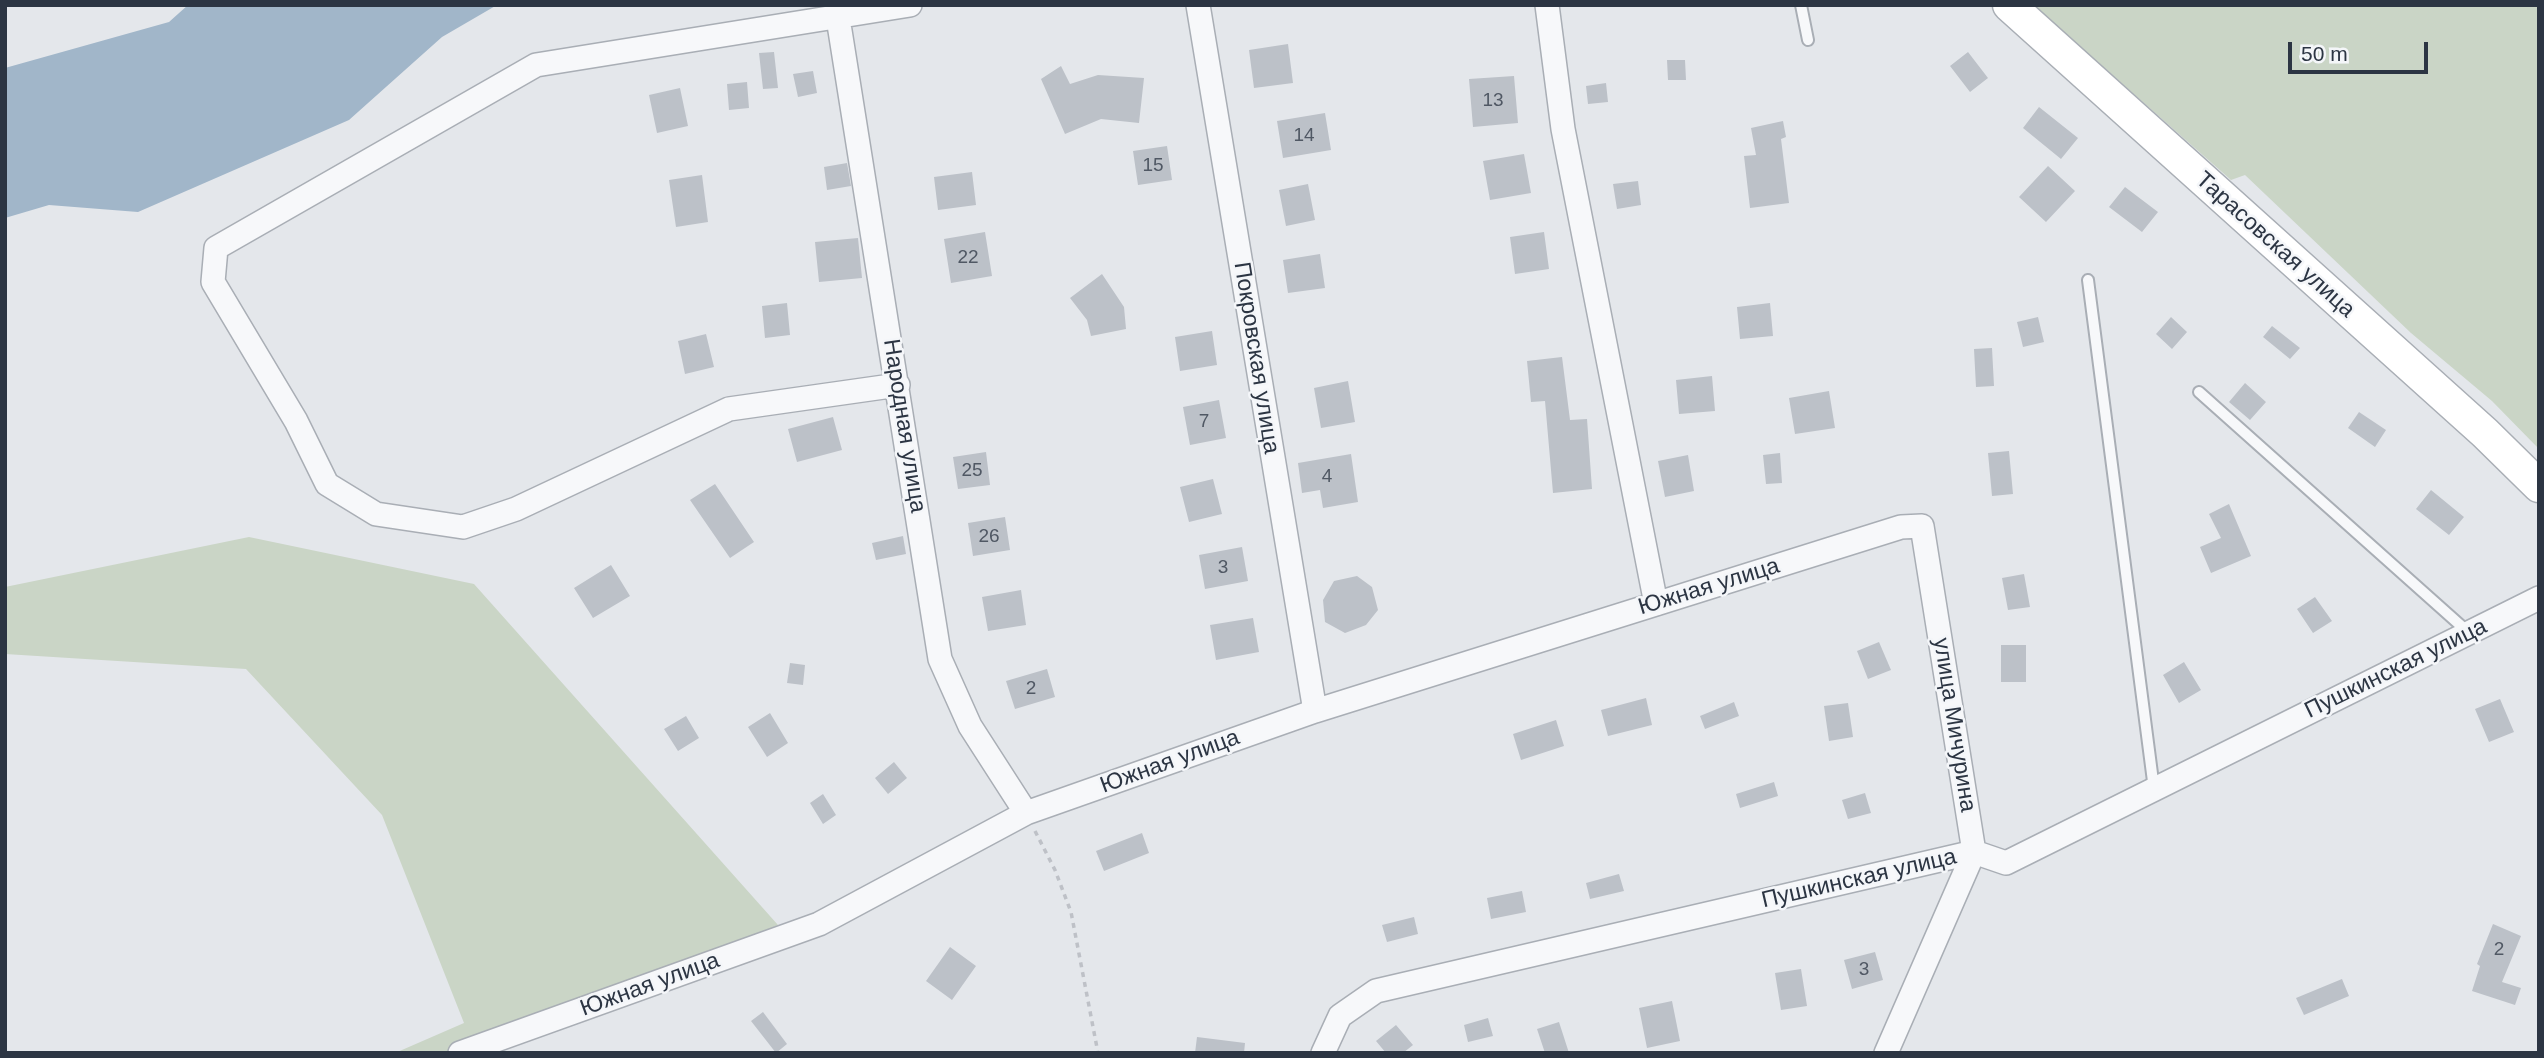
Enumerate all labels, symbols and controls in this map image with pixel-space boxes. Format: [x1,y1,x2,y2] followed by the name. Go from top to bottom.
[2292,28,2432,72] scale bar
[2301,42,2348,65] text: 50 m
[1482,90,1504,112] house number: 13
[1293,125,1315,147] house number: 14
[1142,155,1164,177] house number: 15
[2190,166,2360,324] street label: Тарасовская улица
[957,247,979,269] house number: 22
[1227,260,1285,456] street label: Покровская улица
[877,337,931,515] street label: Народная улица
[1199,411,1209,433] house number: 7
[961,460,983,482] house number: 25
[1322,466,1332,488] house number: 4
[978,526,1000,548] house number: 26
[1635,552,1783,622] street label: Южная улица
[1218,557,1228,579] house number: 3
[2301,613,2491,725] street label: Пушкинская улица
[1927,636,1981,814] street label: улица Мичурина
[1026,678,1036,700] house number: 2
[1097,724,1243,800] street label: Южная улица
[1759,843,1959,915] street label: Пушкинская улица
[2494,939,2504,961] house number: 2
[577,947,723,1023] street label: Южная улица
[1859,959,1869,981] house number: 3

